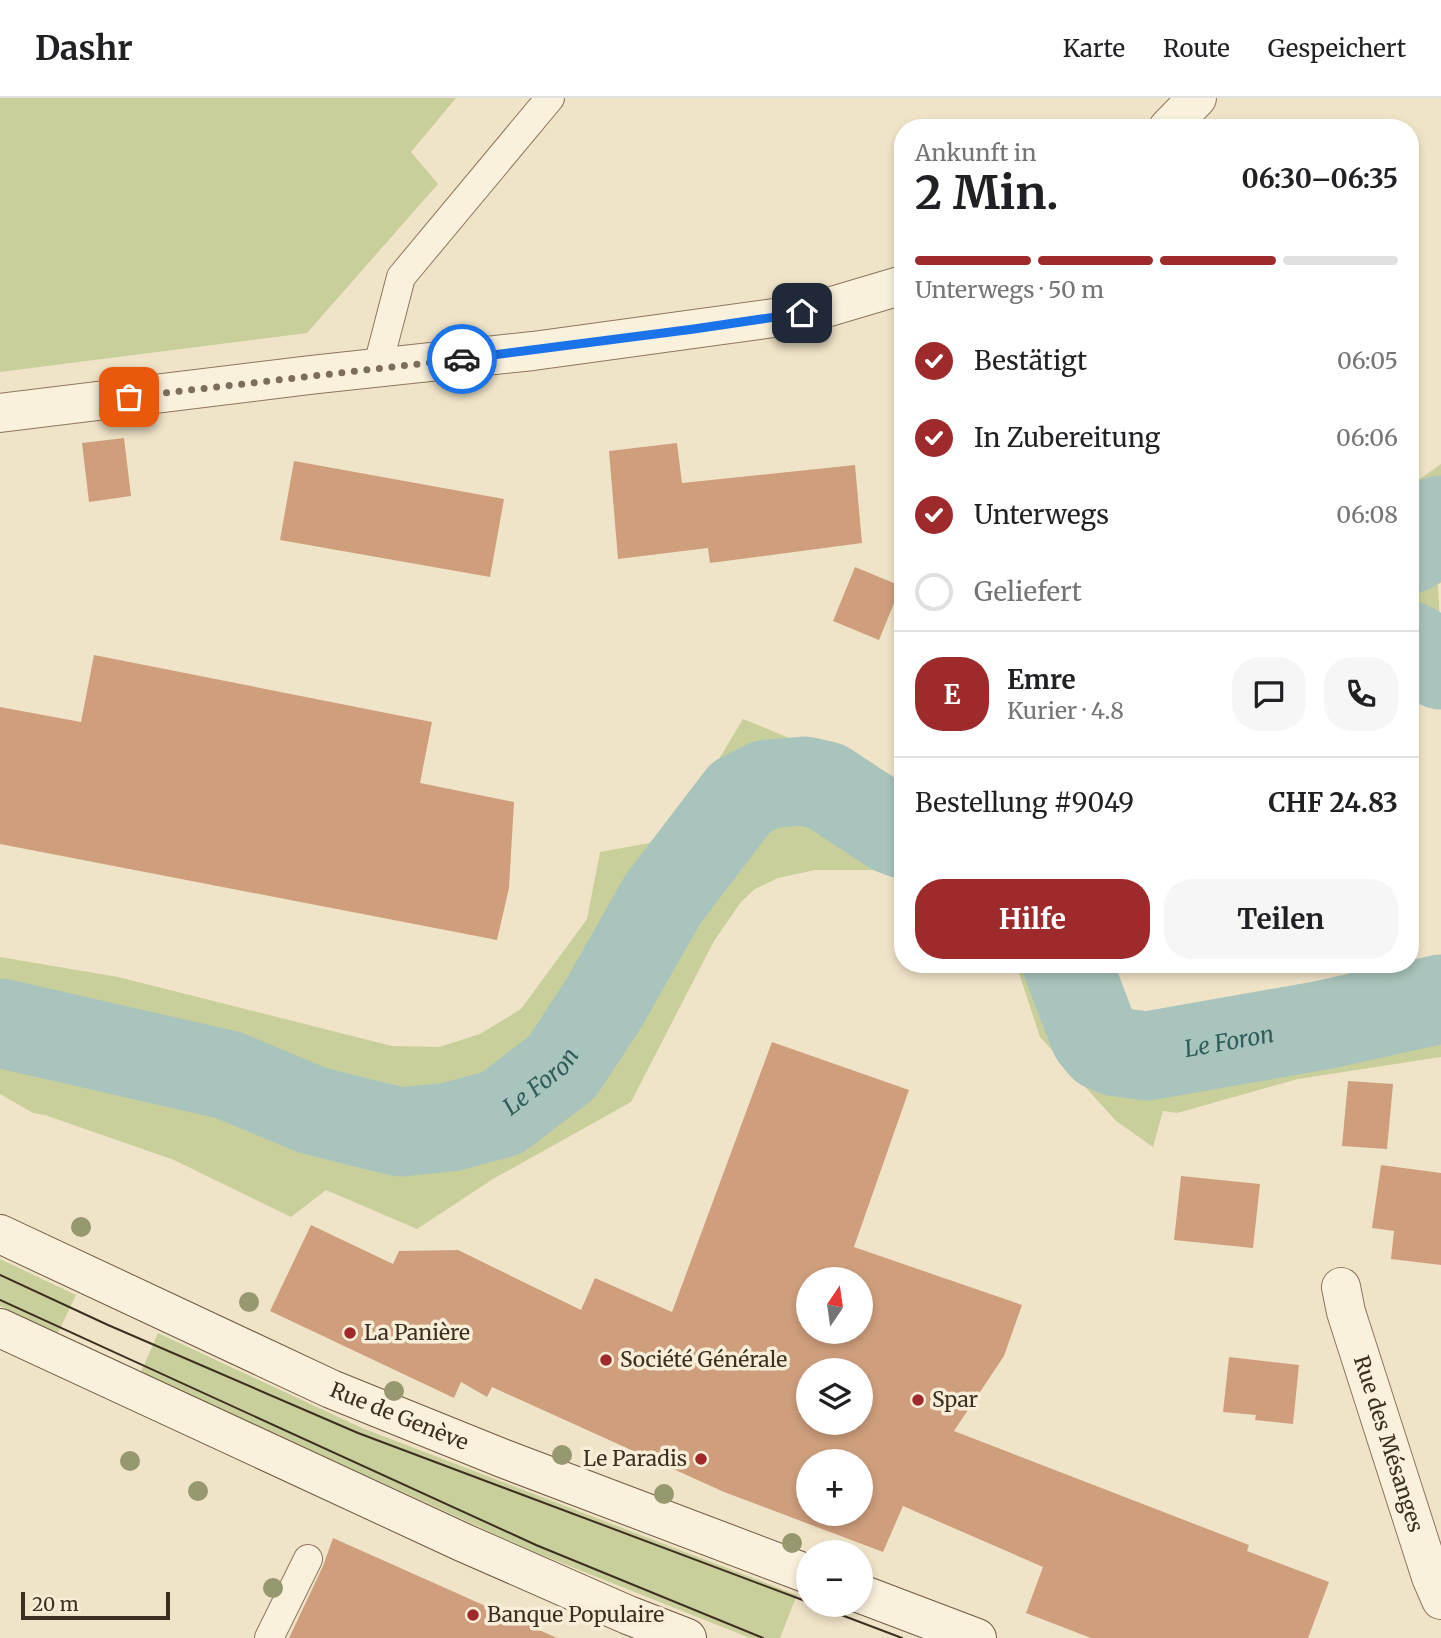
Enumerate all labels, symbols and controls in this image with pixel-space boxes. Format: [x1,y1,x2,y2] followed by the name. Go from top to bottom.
[35,28,133,69] text: Dashr
[1063,33,1125,64] text: Karte
[1163,33,1230,64] text: Route
[1268,33,1406,64] text: Gespeichert
[915,138,1037,167] text: Ankunft in
[1242,162,1398,195] text: 06:30–06:35
[915,164,1059,222] text: 2 Min.
[915,275,1104,304] text: Unterwegs · 50 m
[772,283,832,343] pin
[783,294,821,332] icon: home
[427,324,497,394] courier
[443,340,481,378] icon: car
[915,342,953,380] icon: check
[974,344,1087,377] text: Bestätigt
[1337,346,1398,375] text: 06:05
[99,367,159,427] pin
[110,378,148,416] icon: bag
[915,419,953,457] icon: check
[974,421,1160,454] text: In Zubereitung
[1336,423,1398,452] text: 06:06
[915,496,953,534] icon: check
[974,498,1109,531] text: Unterwegs
[1336,500,1398,529] text: 06:08
[974,575,1082,608] text: Geliefert
[1232,657,1306,731] button: chat
[1324,657,1398,731] button: phone
[1007,663,1076,696] text: Emre
[944,678,960,711] text: E
[1007,696,1124,725] text: Kurier · 4.8
[915,786,1134,819] text: Bestellung #9049
[1268,786,1398,819] text: CHF 24.83
[915,879,1150,959] button: Hilfe
[1164,879,1398,959] button: Teilen
[1182,1019,1276,1063] water label: Le Foron
[497,1042,585,1121] water label: Le Foron
[796,1267,873,1344] north arrow
[796,1267,873,1617] map controls
[364,1319,470,1346] place label: La Panière
[342,1325,358,1341] marker: La Panière
[620,1346,787,1373] place label: Société Générale
[598,1352,614,1368] marker: Société Générale
[1348,1352,1430,1535] street label: Rue des Mésanges
[796,1358,873,1435] button: layers
[326,1376,472,1456] street label: Rue de Genève
[932,1386,978,1413] place label: Spar
[910,1392,926,1408] marker: Spar
[583,1445,687,1472] place label: Le Paradis
[796,1449,873,1526] button: +
[693,1451,709,1467] marker: Le Paradis
[796,1540,873,1617] button: −
[21,1589,170,1621] scale bar
[32,1592,79,1616] text: 20 m
[487,1601,664,1628] place label: Banque Populaire
[465,1607,481,1623] marker: Banque Populaire

